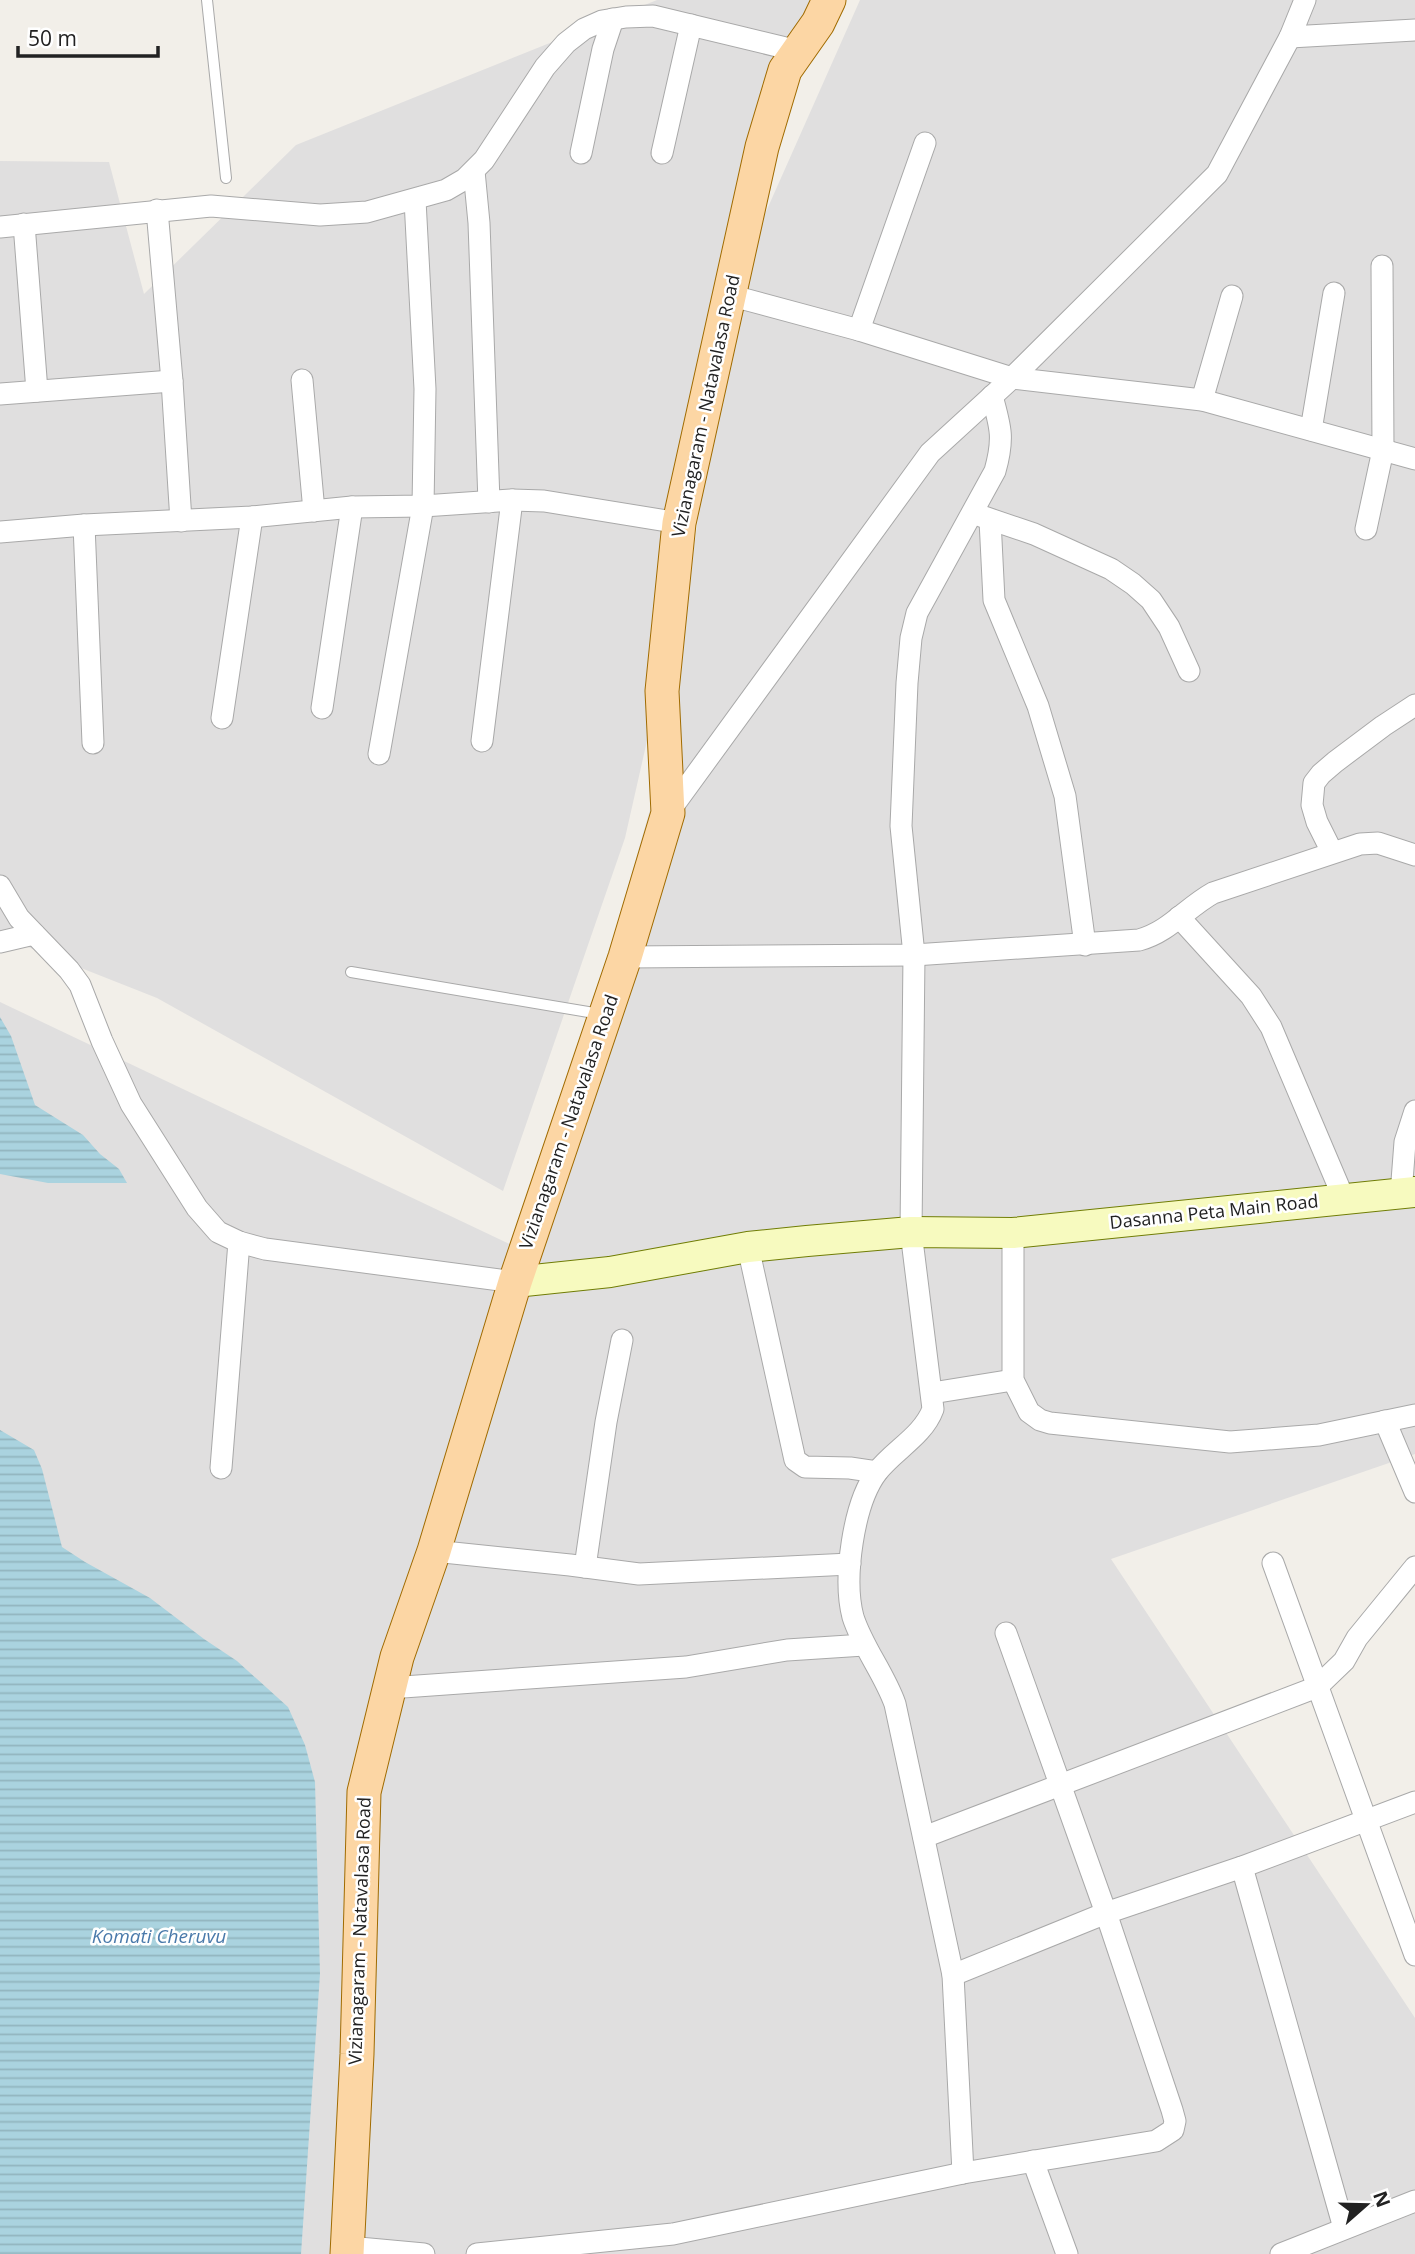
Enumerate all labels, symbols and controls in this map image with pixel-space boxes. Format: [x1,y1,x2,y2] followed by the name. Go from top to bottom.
[18,14,158,58] scale bar
[28,24,77,52] text: 50 m
[665,272,745,539] street label: Vizianagaram - Natavalasa Road
[513,991,623,1252] street label: Vizianagaram - Natavalasa Road
[1108,1188,1319,1234] street label: Dasanna Peta Main Road
[342,1797,376,2065] street label: Vizianagaram - Natavalasa Road
[92,1923,226,1949] water label: Komati Cheruvu
[1331,2170,1401,2240] north arrow
[1367,2187,1397,2211] text: N

